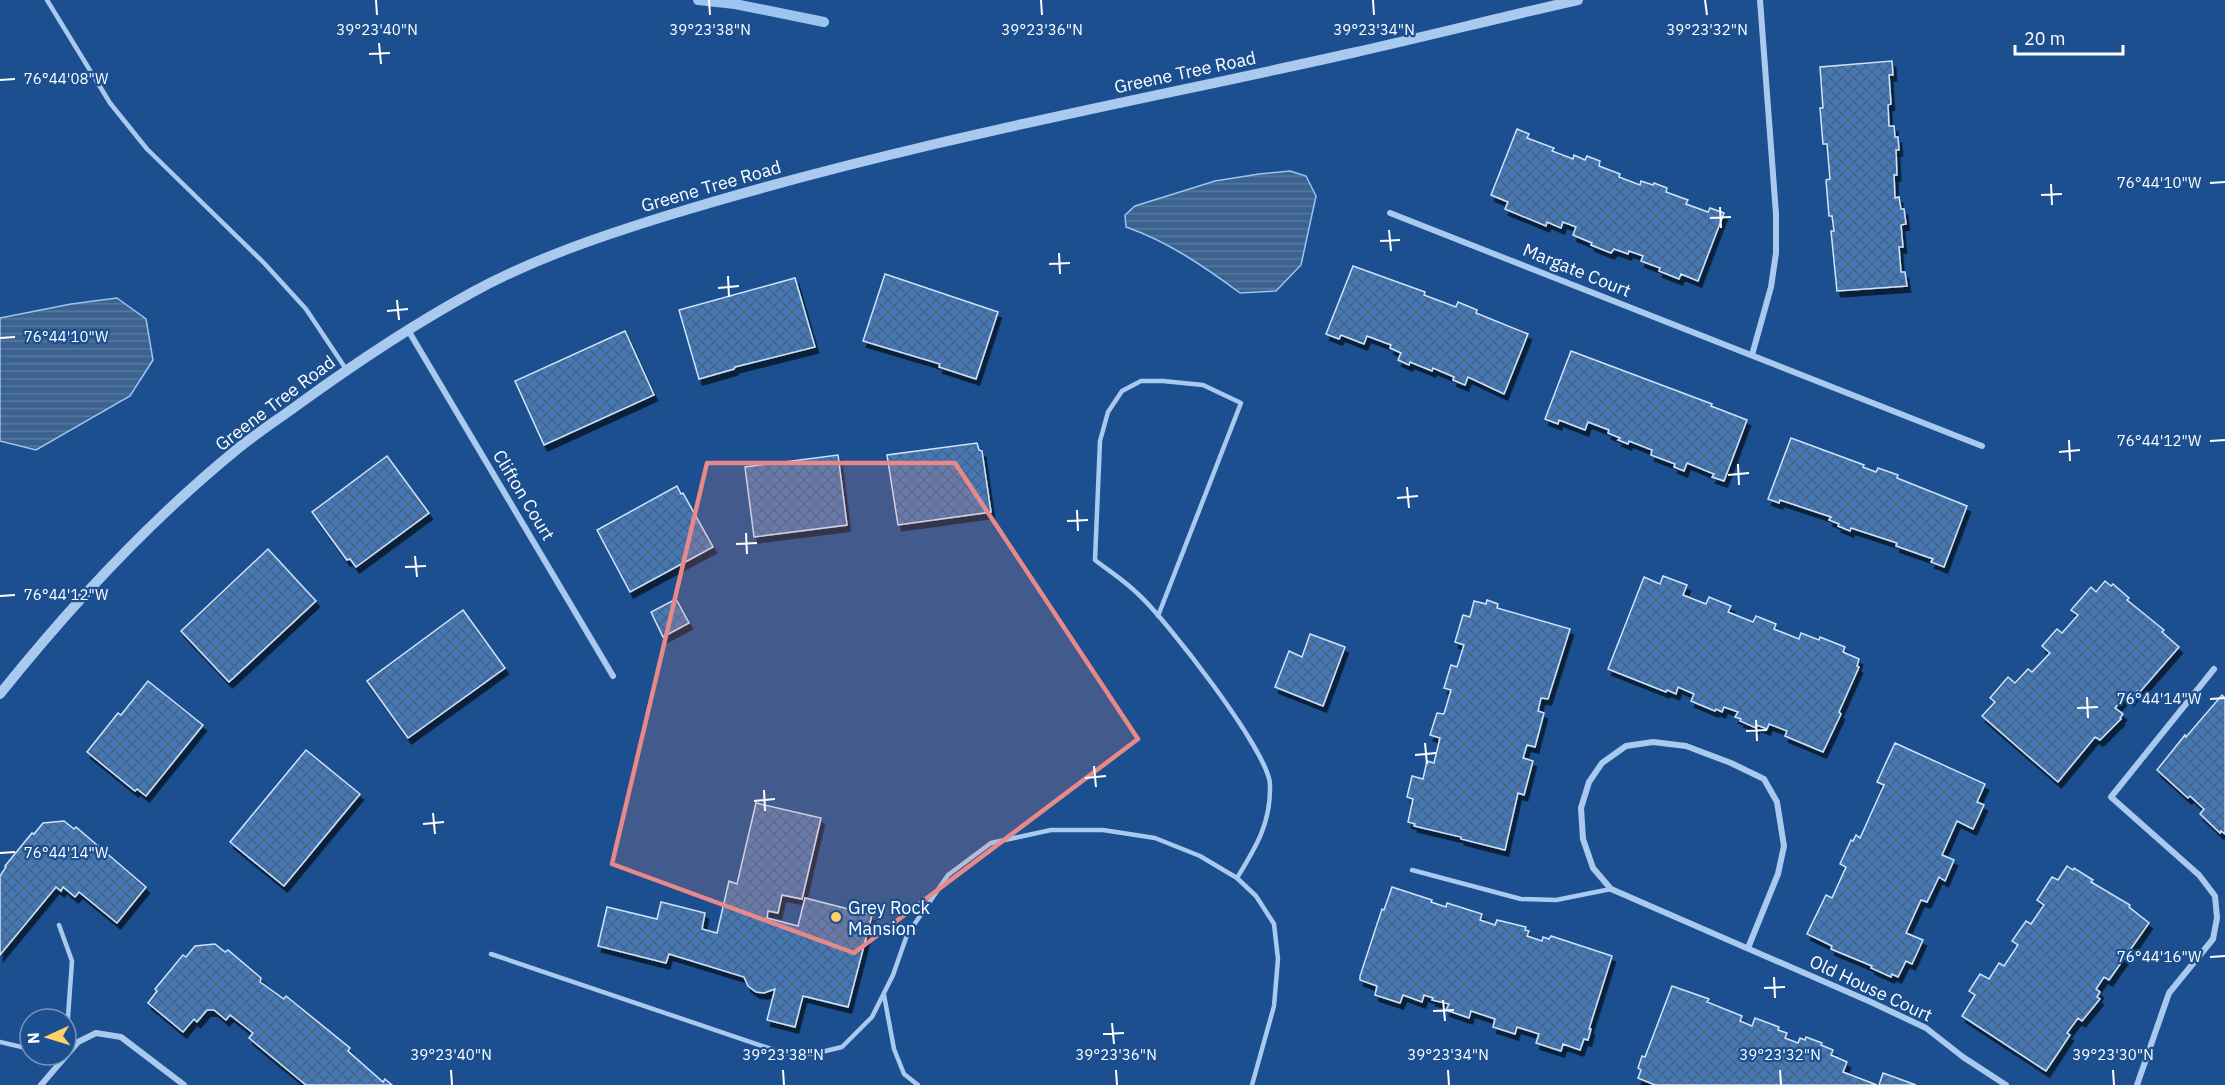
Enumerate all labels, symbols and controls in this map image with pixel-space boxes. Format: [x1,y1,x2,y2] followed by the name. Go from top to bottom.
[2015,18,2123,56] scale bar
[336,20,418,39] text: 39°23'40"N
[669,20,751,39] text: 39°23'38"N
[1001,20,1083,39] text: 39°23'36"N
[1333,20,1415,39] text: 39°23'34"N
[1666,20,1748,39] text: 39°23'32"N
[2024,27,2066,50] text: 20 m
[1112,46,1258,98] street label: Greene Tree Road
[24,69,109,88] text: 76°44'08"W
[638,155,784,217] street label: Greene Tree Road
[2117,173,2202,192] text: 76°44'10"W
[1520,238,1634,302] street label: Margate Court
[24,327,109,346] text: 76°44'10"W
[210,350,340,456] street label: Greene Tree Road
[2117,431,2202,450] text: 76°44'12"W
[488,445,560,545] street label: Clifton Court
[24,585,109,604] text: 76°44'12"W
[2117,689,2202,708] text: 76°44'14"W
[24,843,109,862] text: 76°44'14"W
[848,896,930,940] place label: Grey Rock Mansion
[829,910,843,924] marker: Grey Rock Mansion
[2117,947,2202,966] text: 76°44'16"W
[1806,950,1936,1026] street label: Old House Court
[18,1007,78,1067] north arrow
[23,1032,43,1045] text: N
[410,1045,492,1064] text: 39°23'40"N
[742,1045,824,1064] text: 39°23'38"N
[1075,1045,1157,1064] text: 39°23'36"N
[1407,1045,1489,1064] text: 39°23'34"N
[1739,1045,1821,1064] text: 39°23'32"N
[2072,1045,2154,1064] text: 39°23'30"N

